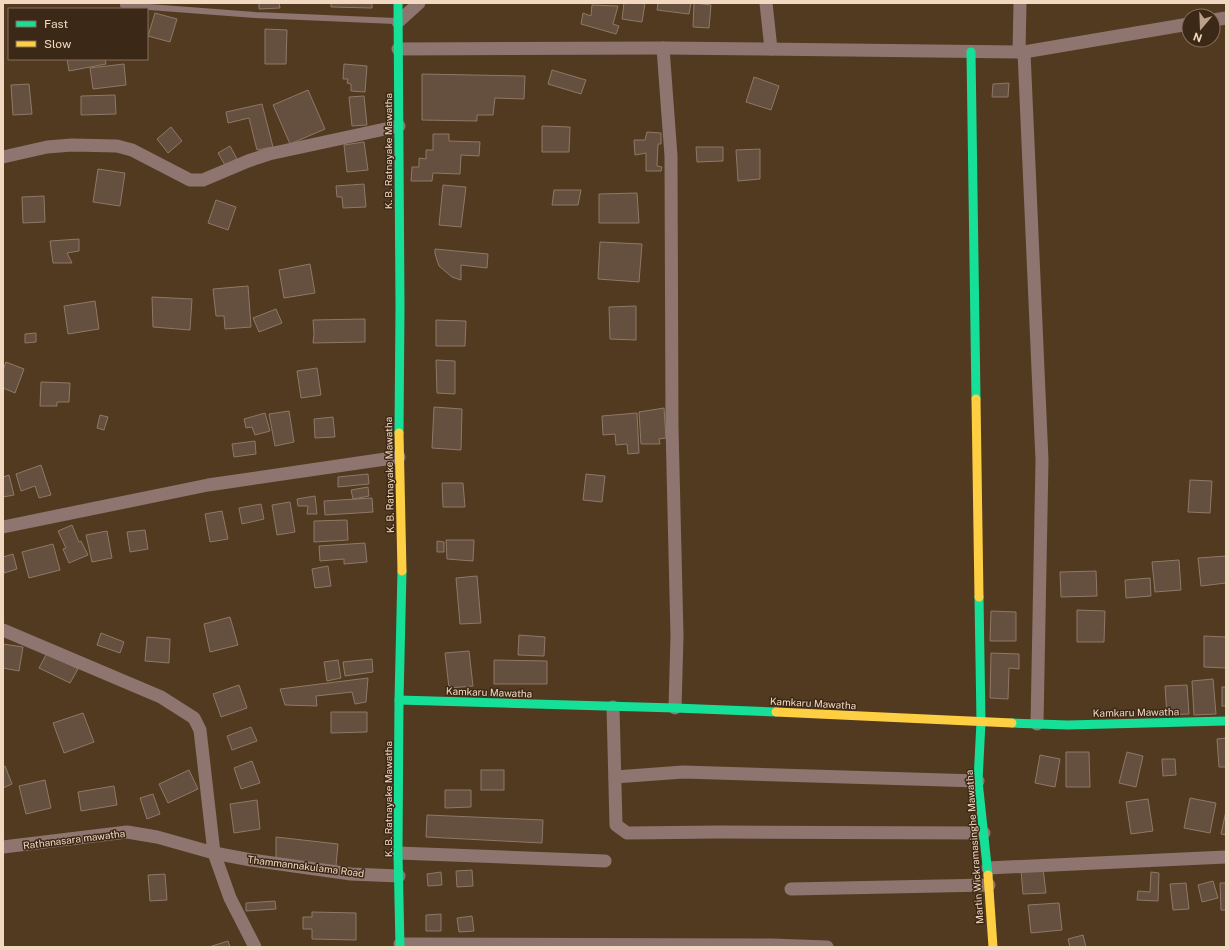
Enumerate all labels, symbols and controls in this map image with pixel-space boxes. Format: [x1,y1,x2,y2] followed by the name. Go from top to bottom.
[8,8,148,60] legend
[1181,8,1221,48] north arrow
[44,17,69,31] text: Fast
[1192,30,1204,45] text: N
[44,37,72,51] text: Slow
[382,93,394,209] street label: K. B. Ratnayake Mawatha
[382,417,396,533] street label: K. B. Ratnayake Mawatha
[446,684,532,700] street label: Kamkaru Mawatha
[770,695,856,711] street label: Kamkaru Mawatha
[1093,705,1179,719] street label: Kamkaru Mawatha
[382,741,394,857] street label: K. B. Ratnayake Mawatha
[963,769,985,925] street label: Martin Wickramasinghe Mawatha
[22,827,126,851] street label: Rathanasara mawatha
[247,853,365,879] street label: Thammannakulama Road

